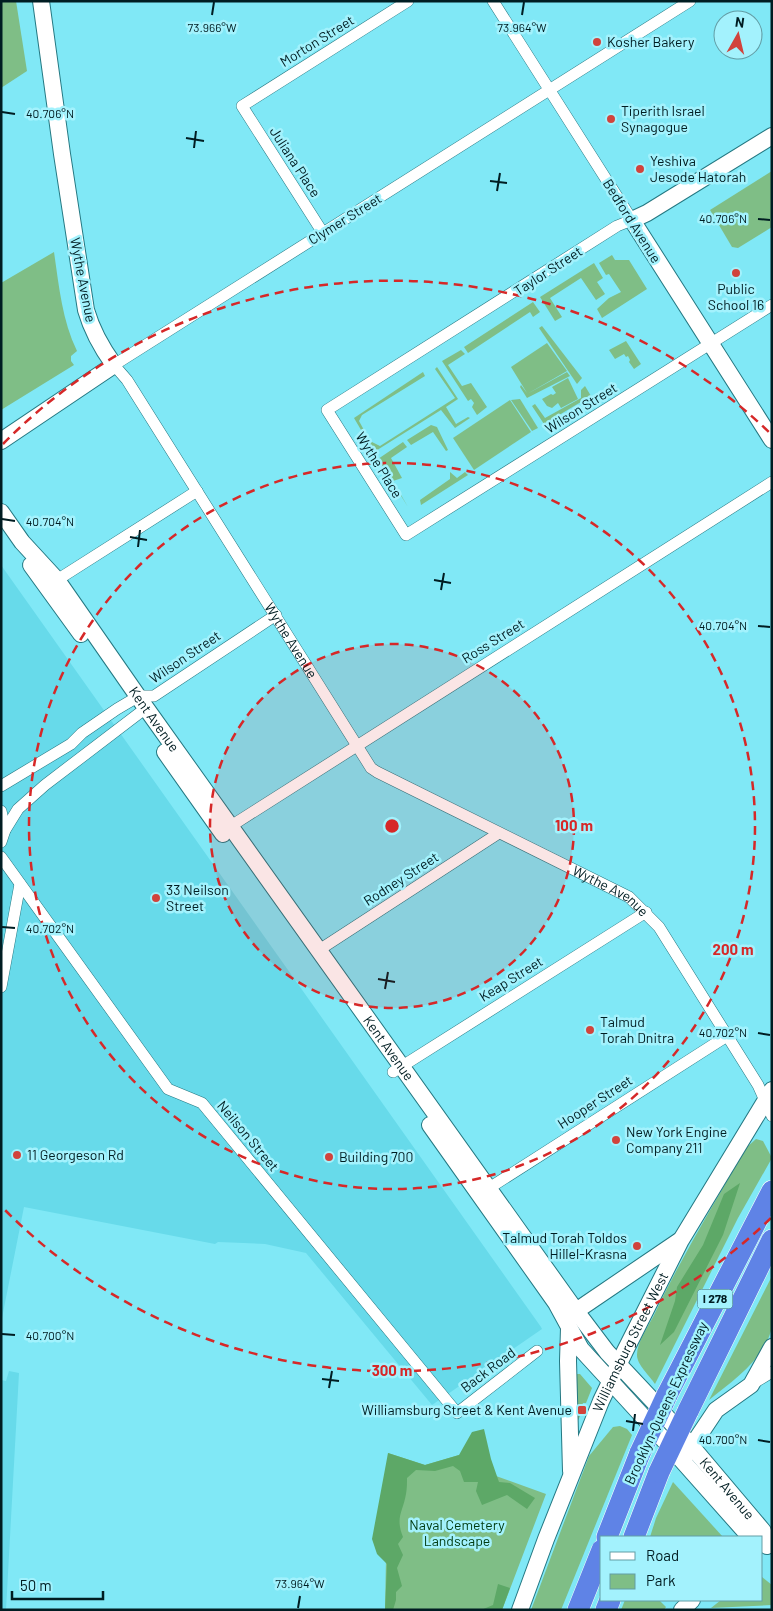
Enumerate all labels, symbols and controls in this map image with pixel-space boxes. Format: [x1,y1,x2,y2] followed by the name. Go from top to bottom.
[713,10,763,60] north arrow
[277,11,357,70] street label: Morton Street
[734,13,746,31] text: N
[188,20,237,34] text: 73.966°W
[497,20,547,34] text: 73.964°W
[607,33,695,50] place label: Kosher Bakery
[591,36,603,48] marker: Kosher Bakery
[621,102,705,135] place label: Tiperith Israel Synagogue
[26,106,74,120] text: 40.706°N
[605,113,617,125] marker: Tiperith Israel Synagogue
[266,123,324,200] street label: Juliana Place
[650,152,746,185] place label: Yeshiva Jesode Hatorah
[634,163,646,175] marker: Yeshiva Jesode Hatorah
[600,176,665,266] street label: Bedford Avenue
[305,189,385,248] street label: Clymer Street
[699,211,747,225] text: 40.706°N
[67,236,100,324] street label: Wythe Avenue
[510,242,585,299] street label: Taylor Street
[730,267,742,279] marker: Public School 16
[708,280,764,313] place label: Public School 16
[541,379,620,437] street label: Wilson Street
[352,429,406,501] street label: Wythe Place
[26,514,74,528] text: 40.704°N
[261,599,321,681] street label: Wythe Avenue
[458,615,527,666] street label: Ross Street
[699,618,747,632] text: 40.704°N
[146,627,223,687] street label: Wilson Street
[126,683,183,755] street label: Kent Avenue
[555,816,593,834] text: 100 m
[383,817,401,835] centre of rings
[360,848,441,909] street label: Rodney Street
[570,861,652,920] street label: Wythe Avenue
[166,881,229,914] place label: 33 Neilson Street
[150,892,162,904] marker: 33 Neilson Street
[26,921,74,935] text: 40.702°N
[712,940,754,958] text: 200 m
[476,952,546,1005] street label: Keap Street
[360,1012,418,1084] street label: Kent Avenue
[600,1013,674,1046] place label: Talmud Torah Dnitra
[584,1024,596,1036] marker: Talmud Torah Dnitra
[699,1025,747,1039] text: 40.702°N
[554,1071,635,1132] street label: Hooper Street
[214,1097,283,1174] street label: Neilson Street
[626,1123,727,1156] place label: New York Engine Company 211
[610,1134,622,1146] marker: New York Engine Company 211
[27,1146,124,1163] place label: 11 Georgeson Rd
[339,1148,413,1165] place label: Building 700
[11,1149,23,1161] marker: 11 Georgeson Rd
[323,1151,335,1163] marker: Building 700
[502,1229,627,1262] place label: Talmud Torah Toldos Hillel-Krasna
[631,1240,643,1252] marker: Talmud Torah Toldos Hillel-Krasna
[589,1269,671,1414] street label: Williamsburg Street West
[698,1290,732,1308] road number: I 278
[620,1318,711,1487] street label: Brooklyn-Queens Expressway
[26,1328,74,1342] text: 40.700°N
[457,1344,518,1396] street label: Back Road
[372,1361,412,1379] text: 300 m
[362,1401,572,1418] place label: Williamsburg Street & Kent Avenue
[576,1404,588,1416] marker: Williamsburg Street & Kent Avenue
[699,1432,747,1446] text: 40.700°N
[696,1454,758,1523] street label: Kent Avenue
[409,1516,505,1549] park label: Naval Cemetery Landscape
[600,1536,763,1601] legend
[646,1546,679,1564] text: Road
[12,1568,104,1600] scale bar
[646,1571,676,1589] text: Park
[20,1576,52,1594] text: 50 m
[275,1576,325,1590] text: 73.964°W

